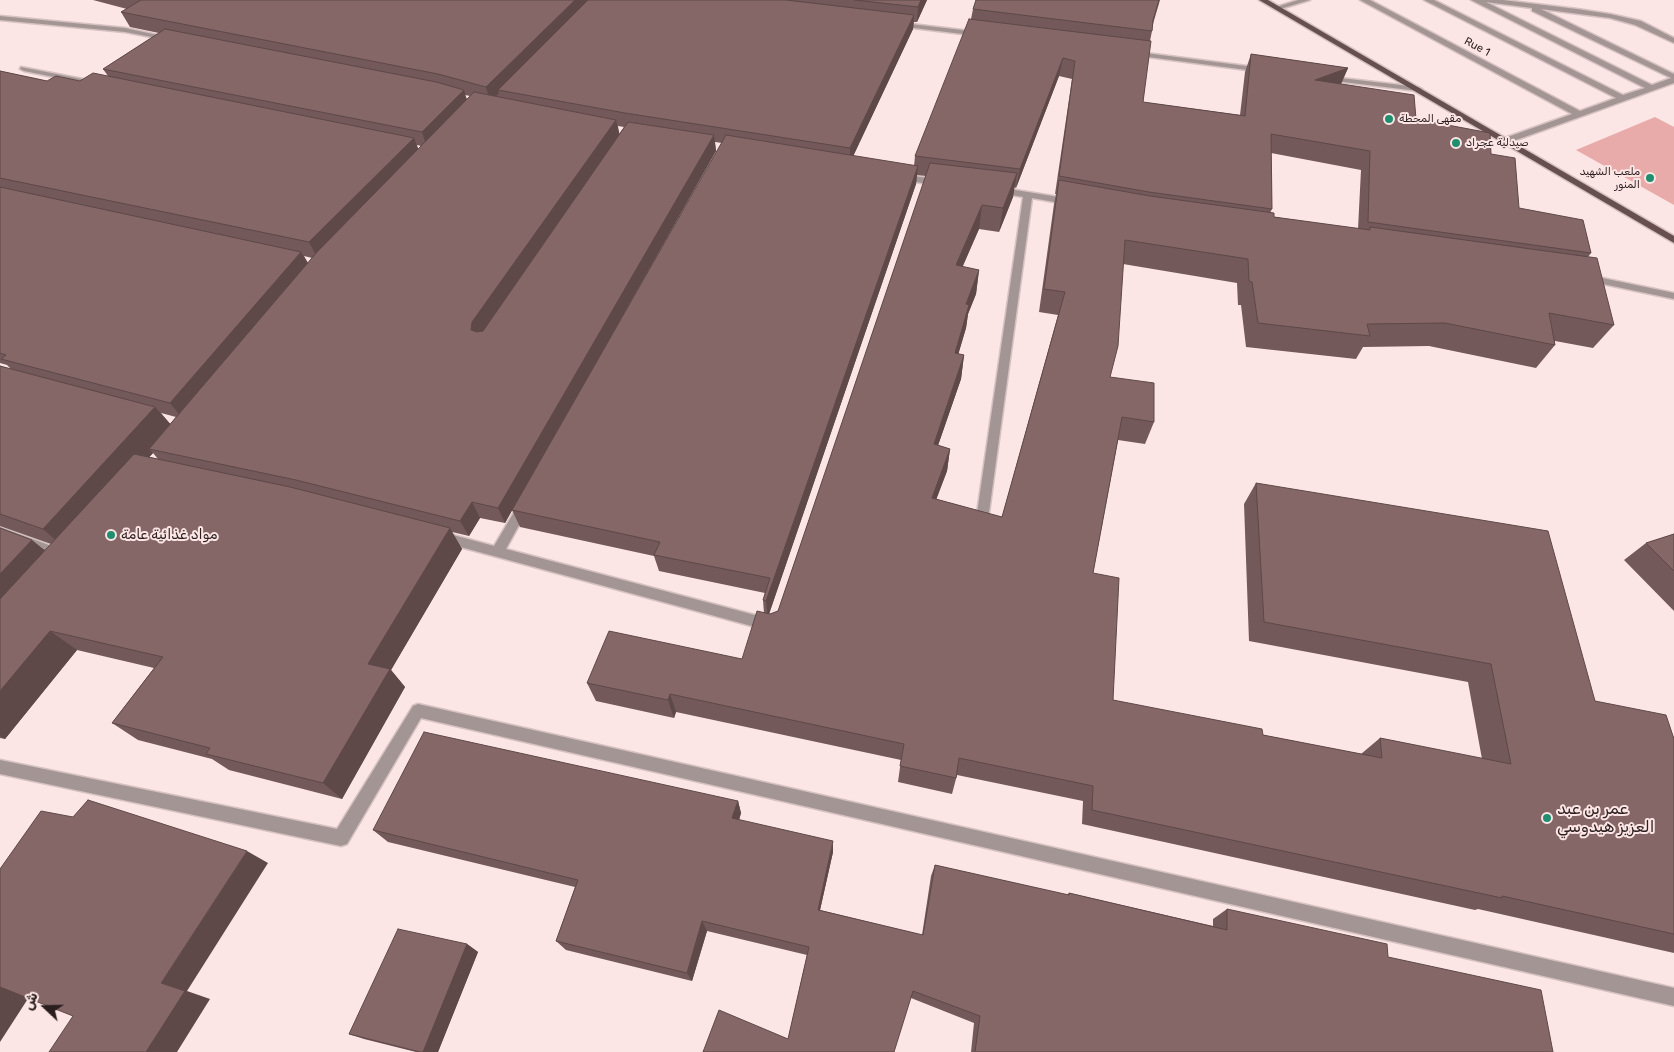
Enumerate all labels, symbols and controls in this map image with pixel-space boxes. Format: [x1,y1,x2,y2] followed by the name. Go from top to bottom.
[1462,35,1492,59] street label: Rue 1
[1399,112,1461,126] place label: مقهى المحطة
[1383,113,1395,125] marker: مقهى المحطة
[1466,136,1529,150] place label: صيدلية عجراد
[1450,137,1462,149] marker: صيدلية عجراد
[1579,165,1640,191] place label: ملعب الشهيد المنور
[1644,172,1656,184] marker: ملعب الشهيد المنور
[121,527,217,543] place label: مواد غذائية عامة
[105,529,117,541] marker: مواد غذائية عامة
[1557,799,1654,837] place label: عمر بن عبد العزيز هيدوسي
[1541,812,1553,824] marker: عمر بن عبد العزيز هيدوسي
[20,982,70,1032] north arrow
[19,990,42,1013] text: ش

